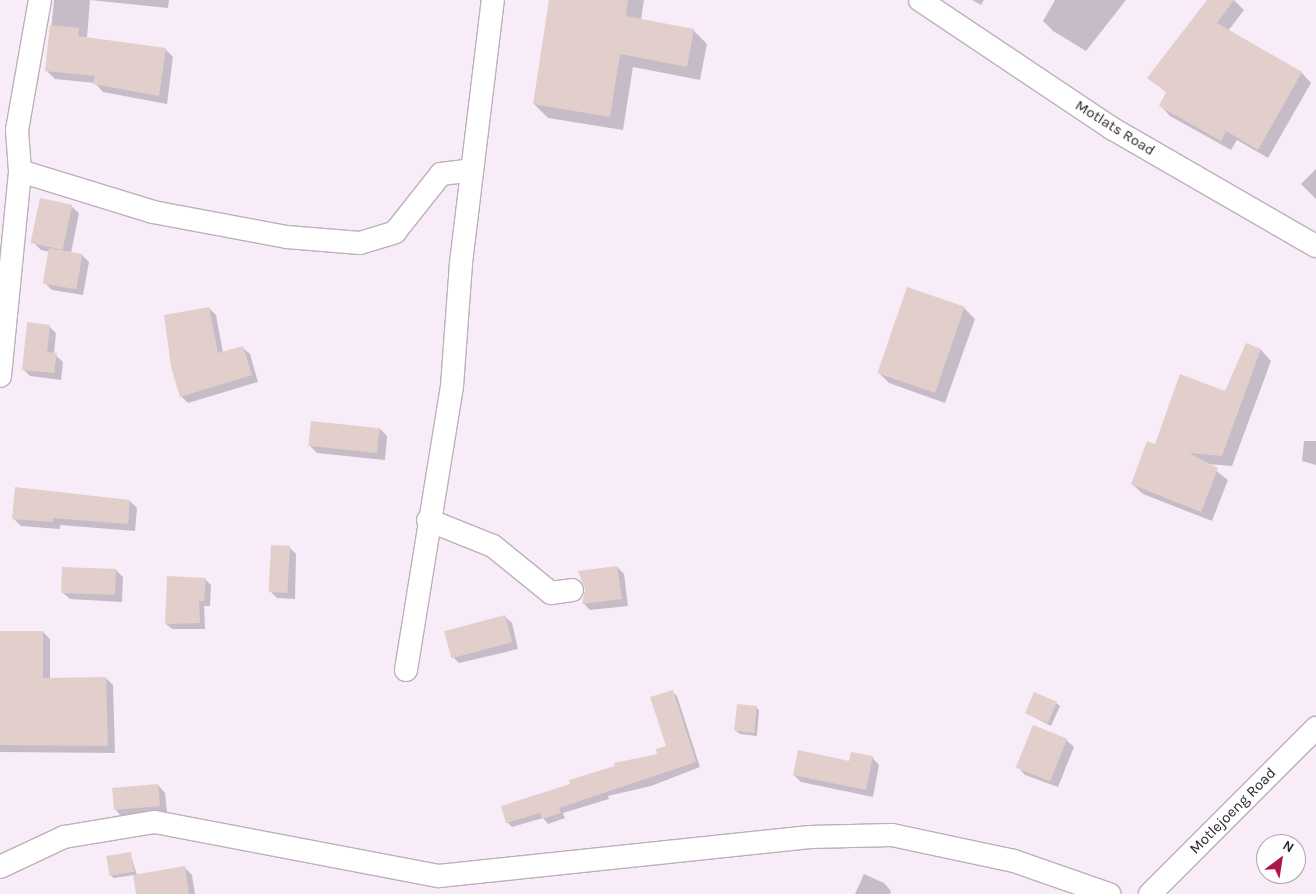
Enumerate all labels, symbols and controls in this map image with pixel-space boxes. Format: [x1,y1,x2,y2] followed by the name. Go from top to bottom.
[1072,96,1158,160] street label: Motlats Road
[1186,764,1280,858] street label: Motlejoeng Road
[1256,834,1306,884] north arrow
[1280,837,1297,856] text: N

